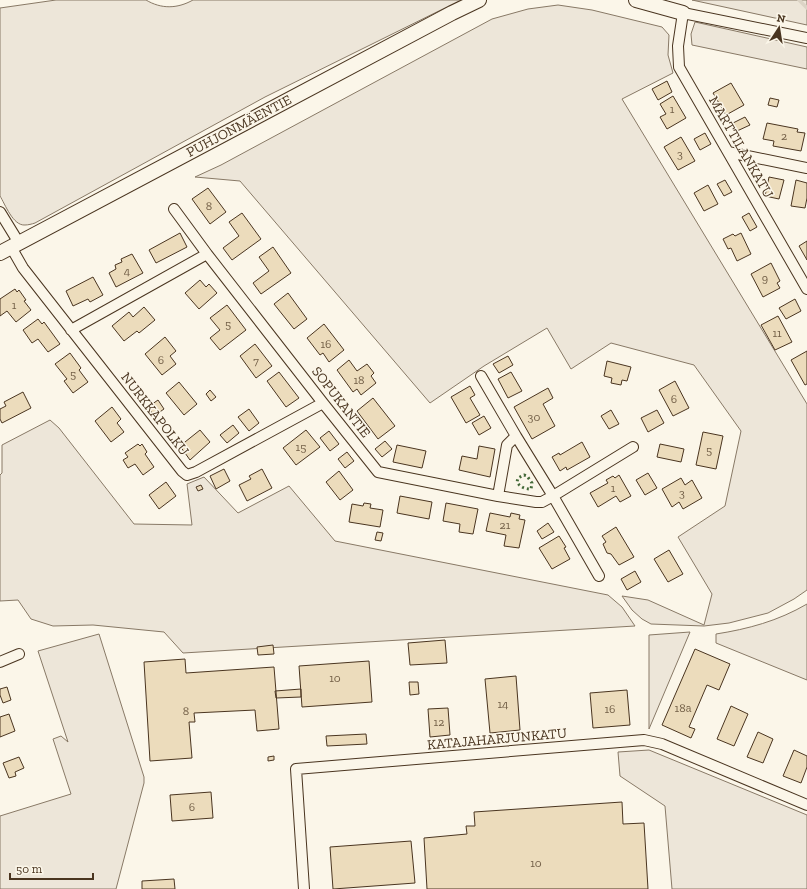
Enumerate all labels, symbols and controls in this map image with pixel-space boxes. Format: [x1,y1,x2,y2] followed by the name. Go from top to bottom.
[759,8,799,48] north arrow
[776,11,787,26] text: N
[184,91,294,161] street label: PUHJONMÄENTIE
[705,93,777,201] street label: MARTTILANKATU
[670,102,675,116] house number: 1
[781,129,787,143] house number: 2
[677,147,683,161] house number: 3
[206,199,212,213] house number: 8
[124,264,131,278] house number: 4
[762,271,768,285] house number: 9
[12,298,17,312] house number: 1
[225,317,231,331] house number: 5
[772,326,782,340] house number: 11
[321,337,332,351] house number: 16
[158,353,164,367] house number: 6
[253,354,259,368] house number: 7
[308,363,374,441] street label: SOPUKANTIE
[70,367,76,381] house number: 5
[117,369,193,459] street label: NURKKAPOLKU
[353,373,365,387] house number: 18
[671,392,677,406] house number: 6
[528,410,540,424] house number: 30
[296,440,306,454] house number: 15
[706,443,712,457] house number: 5
[611,481,616,495] house number: 1
[679,486,685,500] house number: 3
[500,518,511,532] house number: 21
[329,671,341,685] house number: 10
[497,697,509,711] house number: 14
[675,701,692,715] house number: 18a
[605,702,616,716] house number: 16
[183,704,189,718] house number: 8
[434,715,444,729] house number: 12
[426,724,568,754] street label: KATAJAHARJUNKATU
[189,800,195,814] house number: 6
[10,855,93,881] scale bar
[530,856,542,870] house number: 10
[16,862,43,876] text: 50 m

